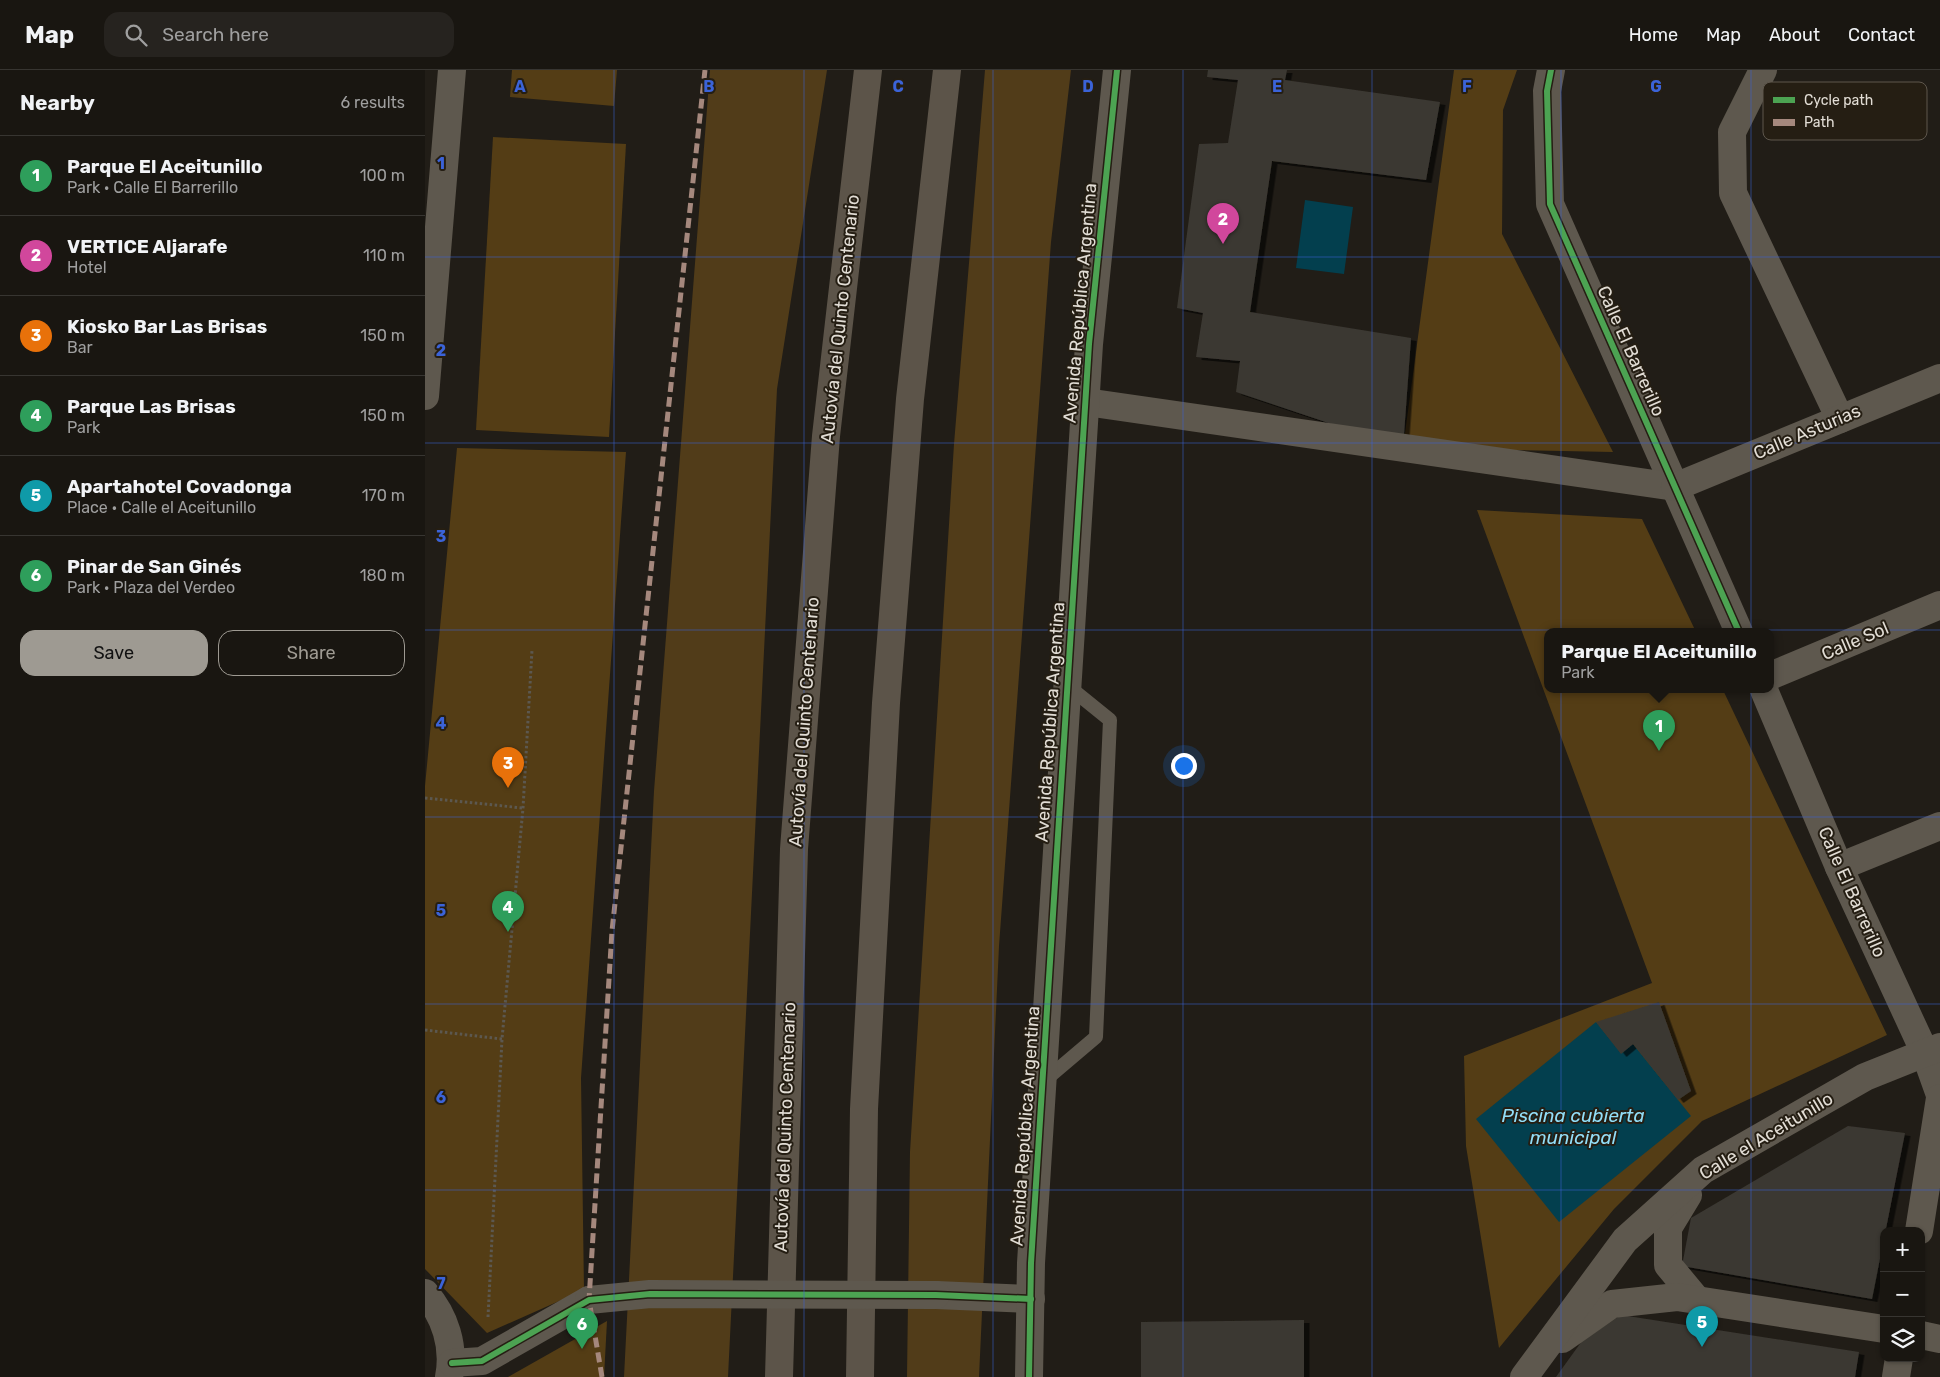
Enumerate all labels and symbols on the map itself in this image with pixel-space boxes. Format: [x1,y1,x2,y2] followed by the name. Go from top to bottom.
[514,77,526,96] text: A
[703,77,715,96] text: B
[892,77,904,96] text: C
[1082,77,1094,96] text: D
[1272,77,1282,96] text: E
[1462,77,1472,96] text: F
[1650,77,1662,96] text: G
[1763,82,1927,140] legend
[1804,92,1873,109] text: Cycle path
[1804,114,1835,131] text: Path
[437,154,445,173] text: 1
[1059,182,1101,424] street label: Avenida República Argentina
[816,193,864,445] street label: Autovía del Quinto Centenario
[1207,203,1239,244] pin: 2
[1592,282,1670,420] street label: Calle El Barrerillo
[436,341,446,360] text: 2
[1750,400,1864,464] street label: Calle Asturias
[436,527,446,546] text: 3
[784,596,824,848] street label: Autovía del Quinto Centenario
[1031,601,1069,843] street label: Avenida República Argentina
[1818,617,1892,665] street label: Calle Sol
[1643,710,1675,751] pin: 1
[436,714,447,733] text: 4
[492,747,524,788] pin: 3
[1171,753,1197,779] your location
[1813,823,1891,961] street label: Calle El Barrerillo
[492,891,524,932] pin: 4
[436,901,446,920] text: 5
[770,1002,800,1252] street label: Autovía del Quinto Centenario
[1006,1005,1044,1247] street label: Avenida República Argentina
[1695,1087,1837,1185] street label: Calle el Aceitunillo
[436,1088,446,1107] text: 6
[1501,1104,1645,1149] water label: Piscina cubierta municipal
[436,1274,446,1293] text: 7
[1686,1306,1718,1347] pin: 5
[566,1308,598,1349] pin: 6

